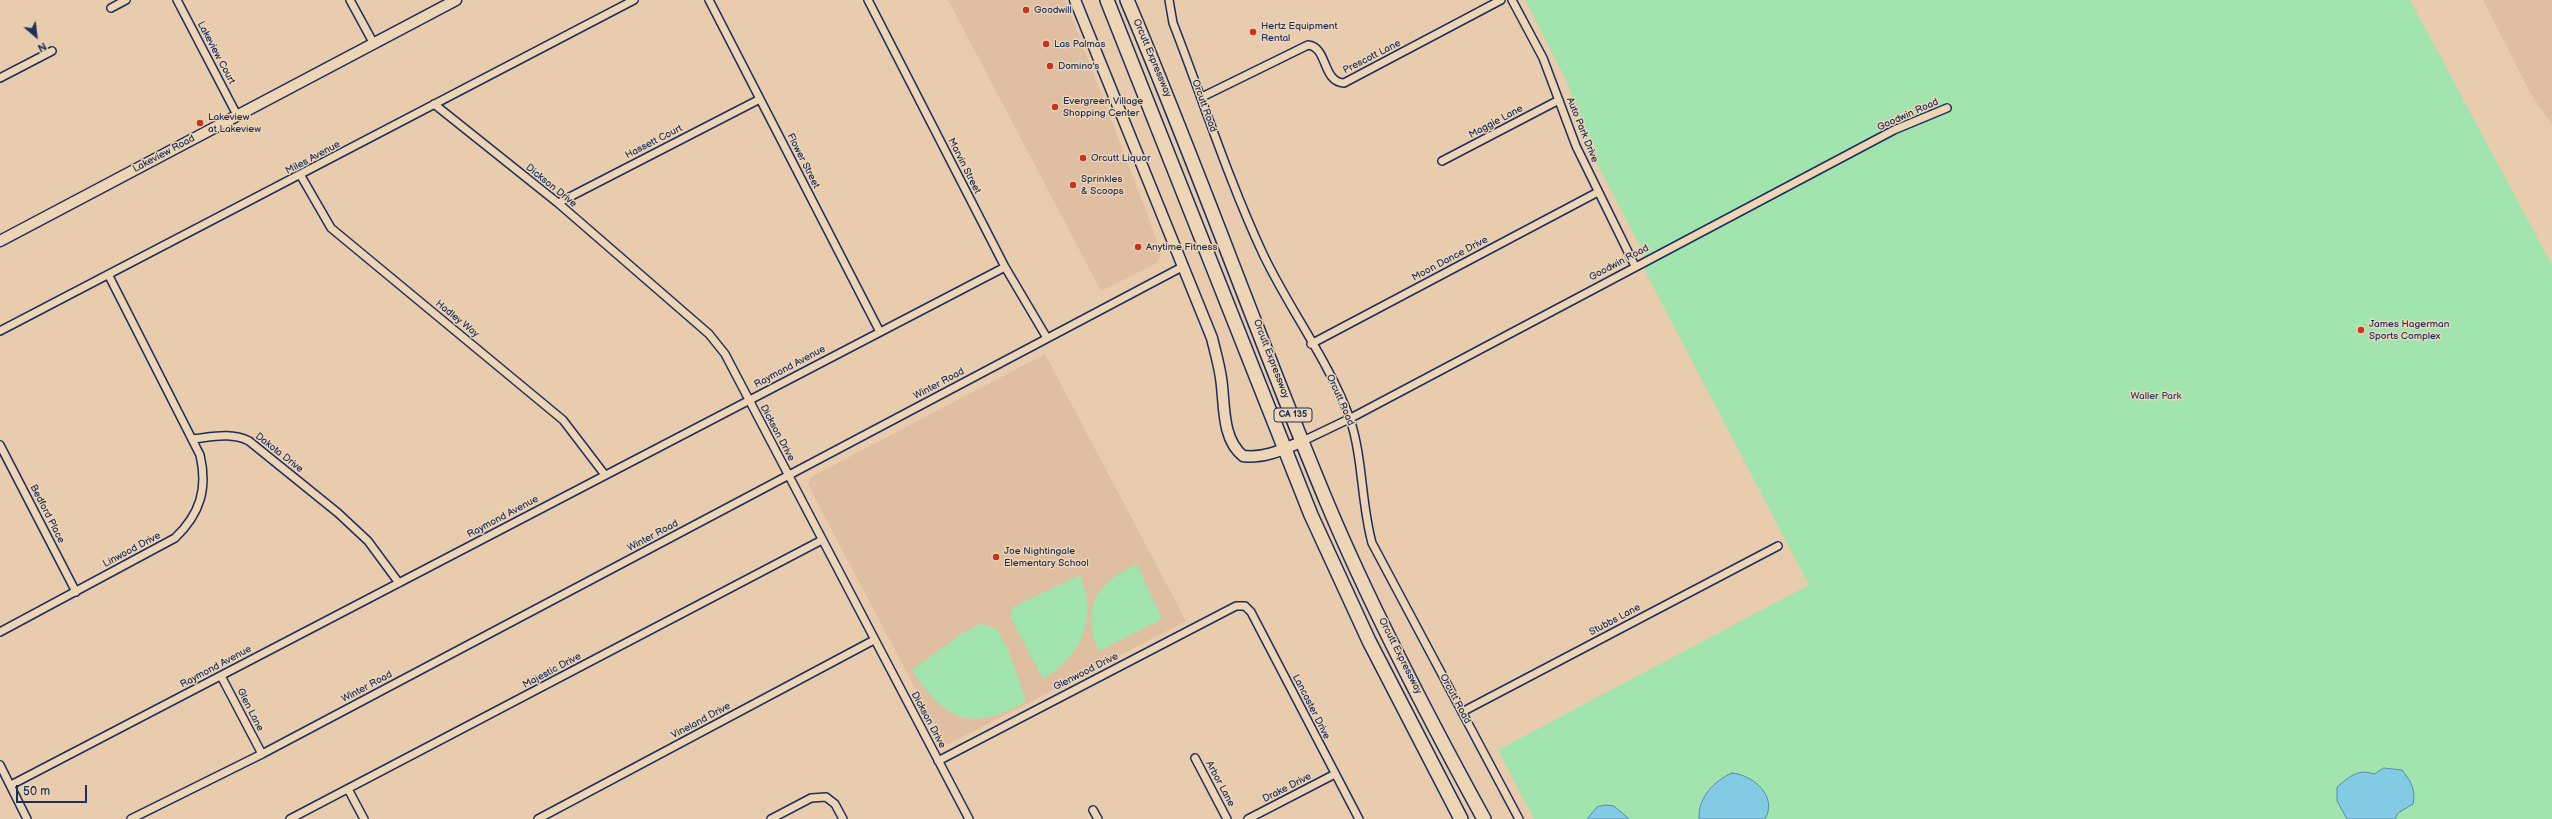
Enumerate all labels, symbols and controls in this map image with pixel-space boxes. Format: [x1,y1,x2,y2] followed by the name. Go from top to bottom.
[1034,4,1072,16] place label: Goodwill
[1021,5,1031,15] marker: Goodwill
[16,16,56,56] north arrow
[1130,17,1174,99] street label: Orcutt Expressway
[194,20,238,86] street label: Lakeview Court
[1261,20,1338,44] place label: Hertz Equipment Rental
[1248,27,1258,37] marker: Hertz Equipment Rental
[1341,37,1403,77] street label: Prescott Lane
[1054,38,1105,50] place label: Las Palmas
[35,39,49,55] text: N
[1041,39,1051,49] marker: Las Palmas
[1058,60,1099,72] place label: Domino's
[1045,61,1055,71] marker: Domino's
[1189,78,1219,134] street label: Orcutt Road
[1063,95,1143,118] place label: Evergreen Village Shopping Center
[1564,96,1600,164] street label: Auto Park Drive
[1876,96,1940,134] street label: Goodwin Road
[1050,102,1060,112] marker: Evergreen Village Shopping Center
[1467,103,1525,141] street label: Maggie Lane
[208,111,261,134] place label: Lakeview at Lakeview
[195,118,205,128] marker: Lakeview at Lakeview
[623,122,685,162] street label: Hassett Court
[784,132,822,190] street label: Flower Street
[131,133,197,175] street label: Lakeview Road
[945,136,983,196] street label: Marvin Street
[284,139,342,177] street label: Miles Avenue
[1091,152,1151,164] place label: Orcutt Liquor
[1078,153,1088,163] marker: Orcutt Liquor
[523,162,579,210] street label: Dickson Drive
[1081,173,1124,196] place label: Sprinkles & Scoops
[1068,180,1078,190] marker: Sprinkles & Scoops
[1410,234,1490,284] street label: Moon Dance Drive
[1146,241,1217,253] place label: Anytime Fitness
[1133,242,1143,252] marker: Anytime Fitness
[1587,242,1651,284] street label: Goodwin Road
[433,298,481,340] street label: Hadley Way
[1250,318,1292,400] street label: Orcutt Expressway
[2369,318,2449,342] place label: James Hagerman Sports Complex
[2356,325,2366,335] marker: James Hagerman Sports Complex
[752,343,828,391] street label: Raymond Avenue
[912,366,966,402] street label: Winter Road
[1323,372,1357,428] street label: Orcutt Road
[2131,390,2181,402] park label: Waller Park
[757,403,797,463] street label: Dickson Drive
[1274,408,1312,422] road number: CA 135
[253,430,305,476] street label: Dakota Drive
[27,483,67,545] street label: Bedford Place
[465,493,541,541] street label: Raymond Avenue
[626,518,680,554] street label: Winter Road
[101,530,163,570] street label: Linwood Drive
[1004,545,1089,568] place label: Joe Nightingale Elementary School
[991,552,1001,562] marker: Joe Nightingale Elementary School
[1587,602,1643,638] street label: Stubbs Lane
[1376,616,1424,696] street label: Orcutt Expressway
[178,643,254,691] street label: Raymond Avenue
[521,651,583,691] street label: Majestic Drive
[1052,651,1120,693] street label: Glenwood Drive
[340,669,394,705] street label: Winter Road
[1437,672,1473,726] street label: Orcutt Road
[1289,673,1333,741] street label: Lancaster Drive
[234,687,266,733] street label: Glen Lane
[908,690,948,750] street label: Dickson Drive
[669,700,733,742] street label: Vineland Drive
[1203,759,1237,809] street label: Arbor Lane
[1261,771,1313,805] street label: Drake Drive
[18,777,89,803] scale bar
[23,784,50,799] text: 50 m

